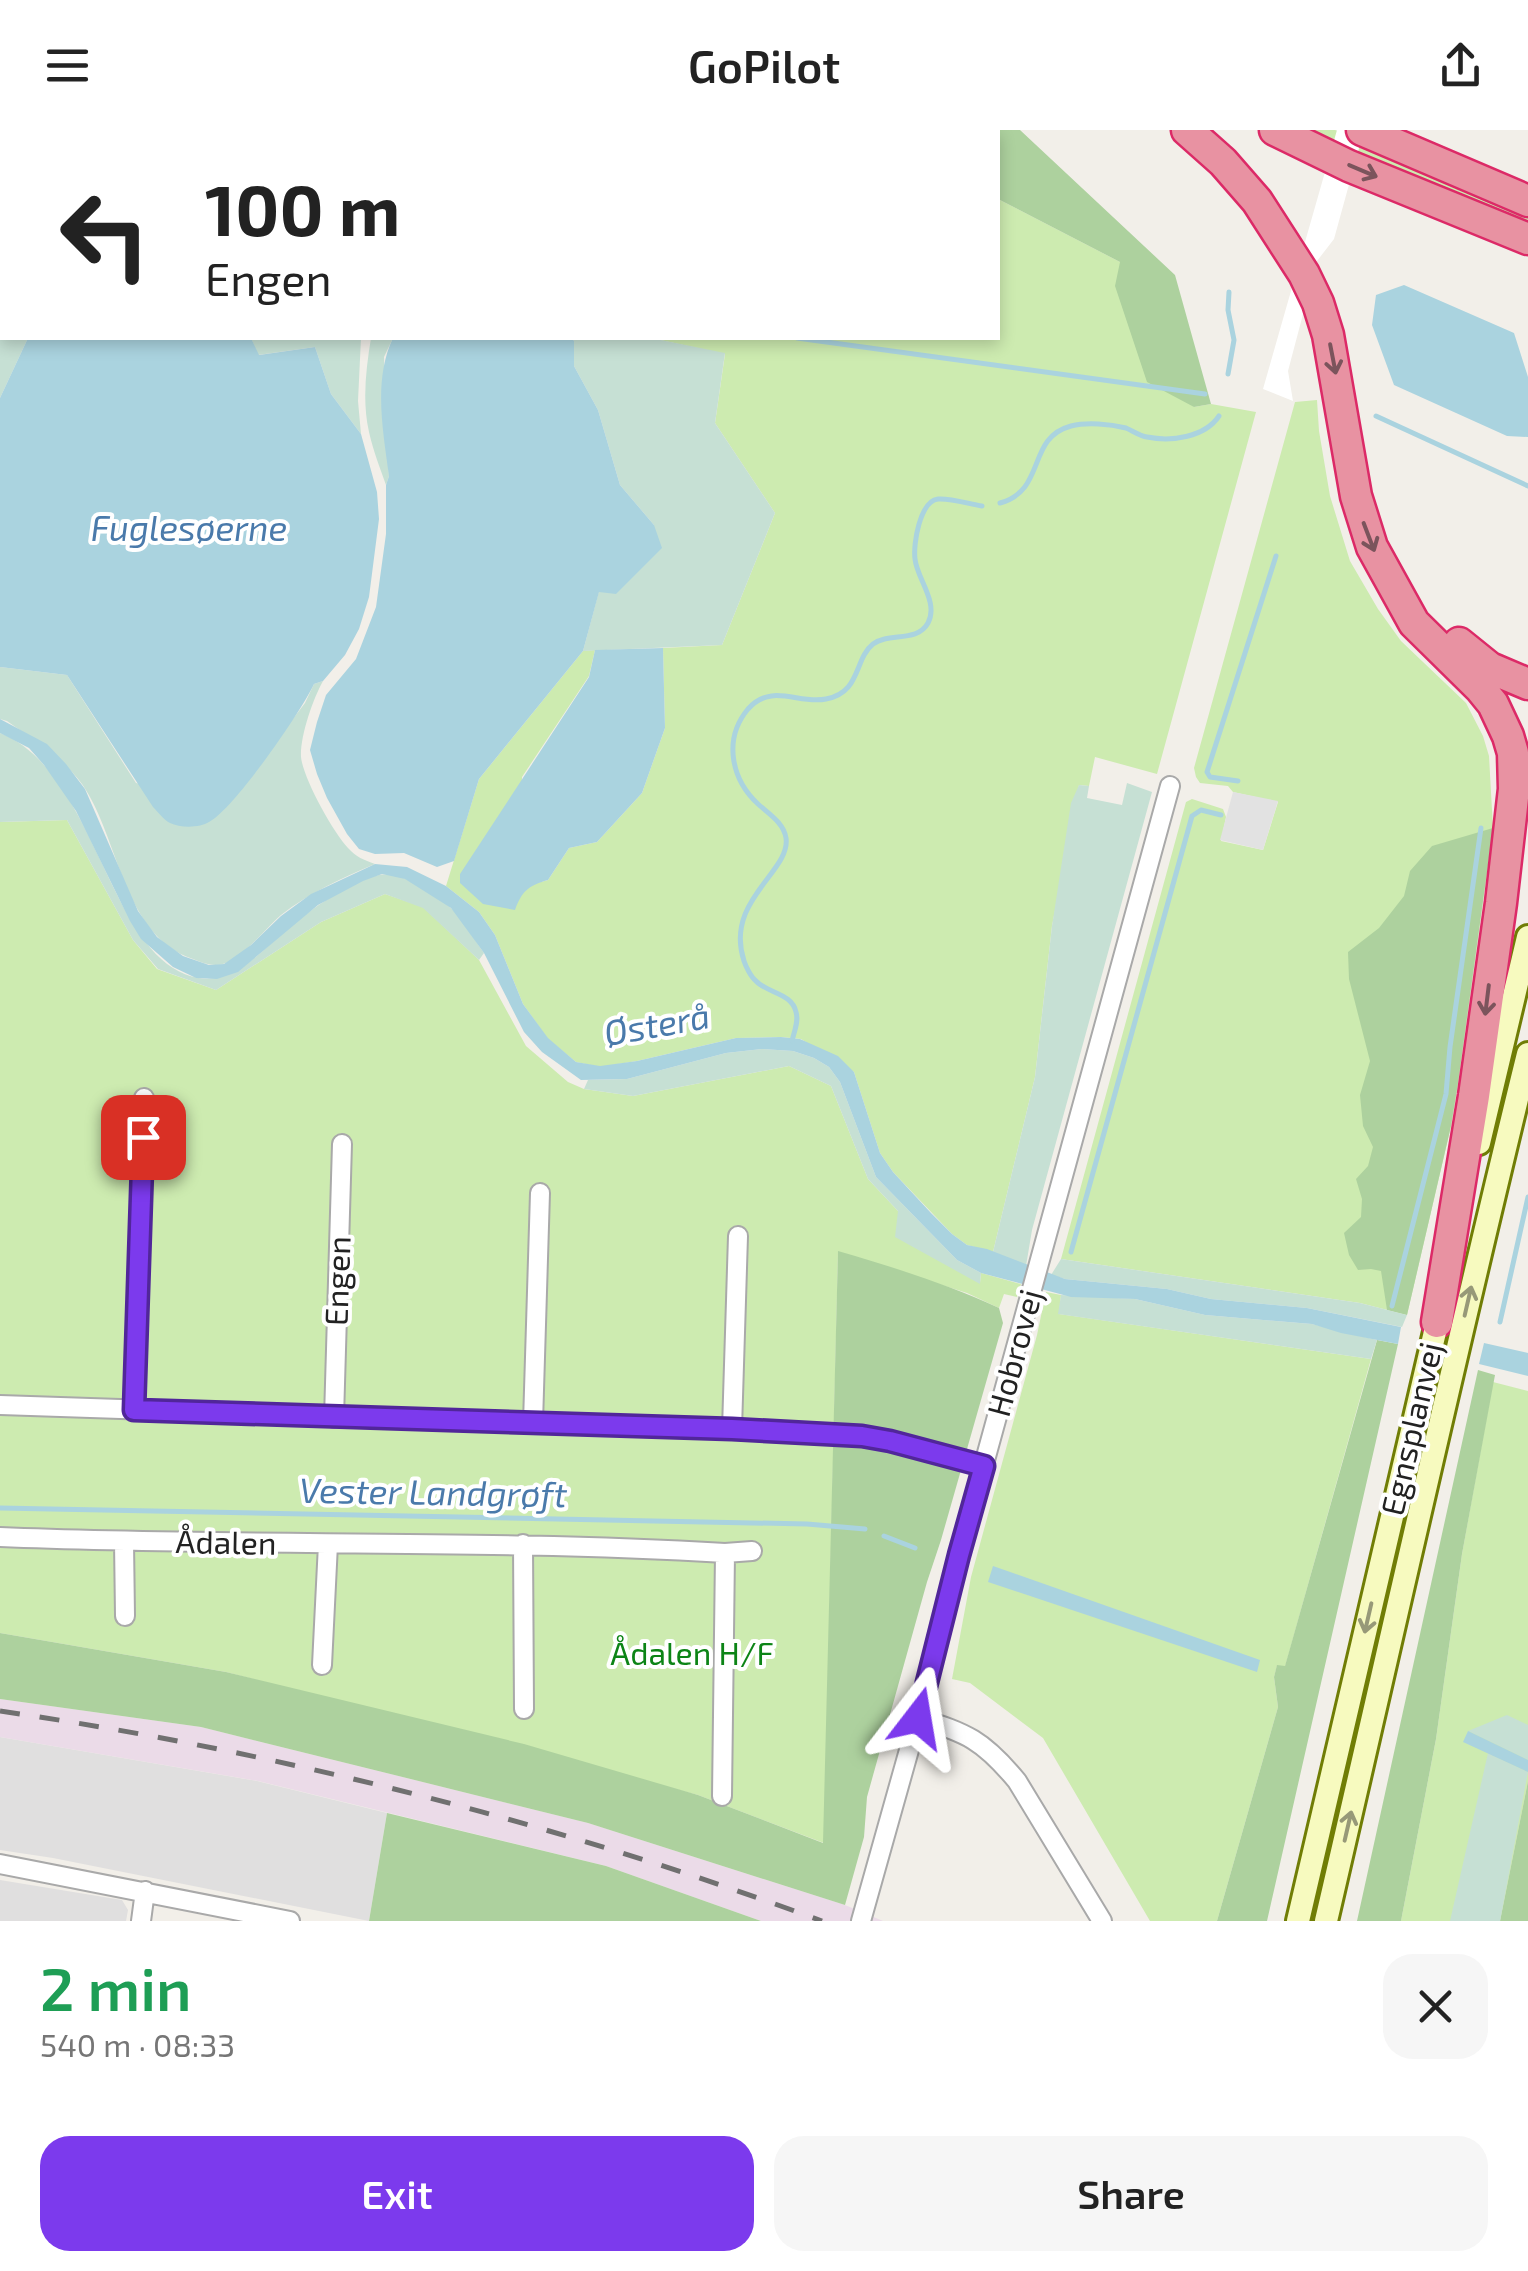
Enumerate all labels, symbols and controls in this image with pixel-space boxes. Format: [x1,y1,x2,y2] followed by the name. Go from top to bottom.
[40,38,95,93] icon: menu
[688,38,840,92] text: GoPilot
[1433,38,1488,93] icon: share
[1347,164,1378,182] one-way arrow
[205,166,400,250] text: 100 m
[40,170,170,300] icon: left
[205,251,332,305] text: Engen
[1324,342,1343,374] one-way arrow
[91,506,287,548] water label: Fuglesøerne
[1361,521,1379,552] one-way arrow
[1477,983,1496,1016] one-way arrow
[600,993,713,1053] water label: Østerå
[101,1095,186,1180] pin
[116,1110,171,1165] icon: arrive
[315,1235,357,1327] street label: Engen
[978,1285,1049,1421] street label: Hobrovej
[1460,1286,1478,1318] one-way arrow
[1372,1338,1449,1519] street label: Egnsplanvej
[299,1468,568,1514] water label: Vester Landgrøft
[175,1521,277,1561] street label: Ådalen
[1358,1601,1376,1633] one-way arrow
[610,1633,774,1671] park label: Ådalen H/F
[866,1666,970,1770] position arrow
[1340,1811,1358,1843] one-way arrow
[40,1951,192,2023] text: 2 min
[1383,1954,1488,2059] button: close
[40,2025,235,2063] text: 540 m · 08:33
[40,2136,754,2251] button: Exit
[774,2136,1488,2251] button: Share

